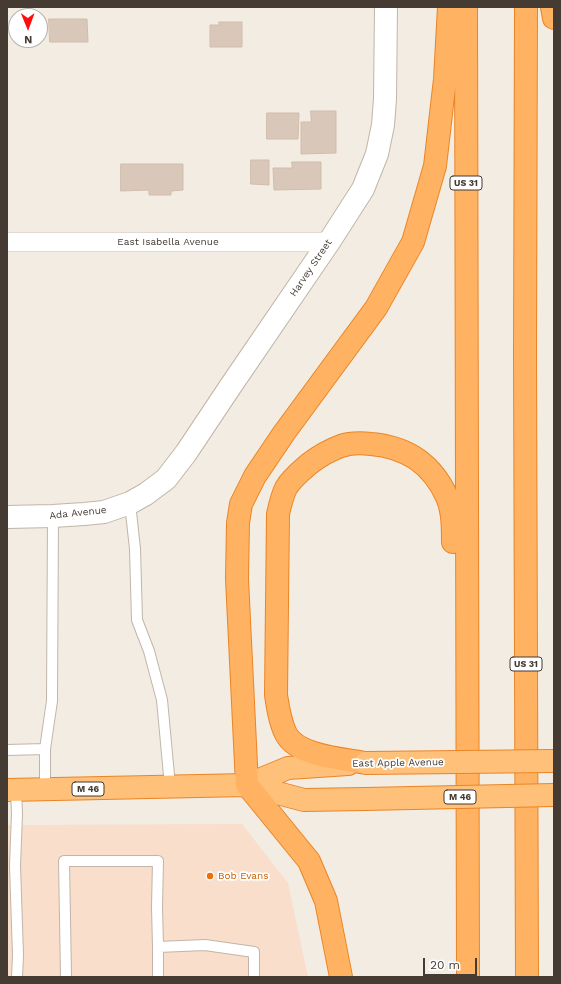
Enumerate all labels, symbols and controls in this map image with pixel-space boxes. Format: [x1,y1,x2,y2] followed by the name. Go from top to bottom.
[8,8,48,48] north arrow
[24,33,32,46] text: N
[450,176,482,190] road number: US 31
[117,236,219,248] street label: East Isabella Avenue
[287,237,335,299] street label: Harvey Street
[49,504,107,522] street label: Ada Avenue
[510,657,542,671] road number: US 31
[352,756,444,770] street label: East Apple Avenue
[72,782,104,796] road number: M 46
[444,790,476,804] road number: M 46
[218,870,268,882] place label: Bob Evans
[205,871,215,881] marker: Bob Evans
[425,950,479,976] scale bar
[430,958,460,972] text: 20 m

